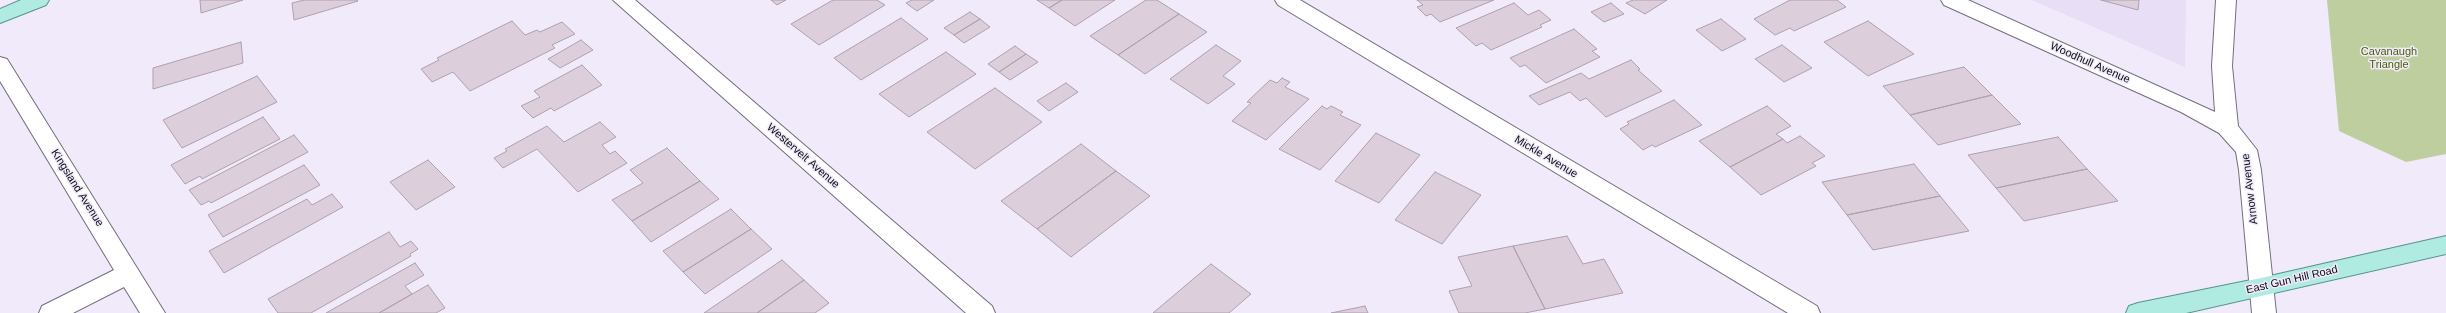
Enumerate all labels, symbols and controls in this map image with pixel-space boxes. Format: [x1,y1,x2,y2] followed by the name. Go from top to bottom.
[2048,40,2132,86] street label: Woodhull Avenue
[2361,45,2417,71] park label: Cavanaugh Triangle
[764,121,842,191] street label: Westervelt Avenue
[1512,133,1580,181] street label: Mickle Avenue
[48,147,106,229] street label: Kingsland Avenue
[2239,153,2261,225] street label: Arnow Avenue
[2245,263,2339,297] street label: East Gun Hill Road

